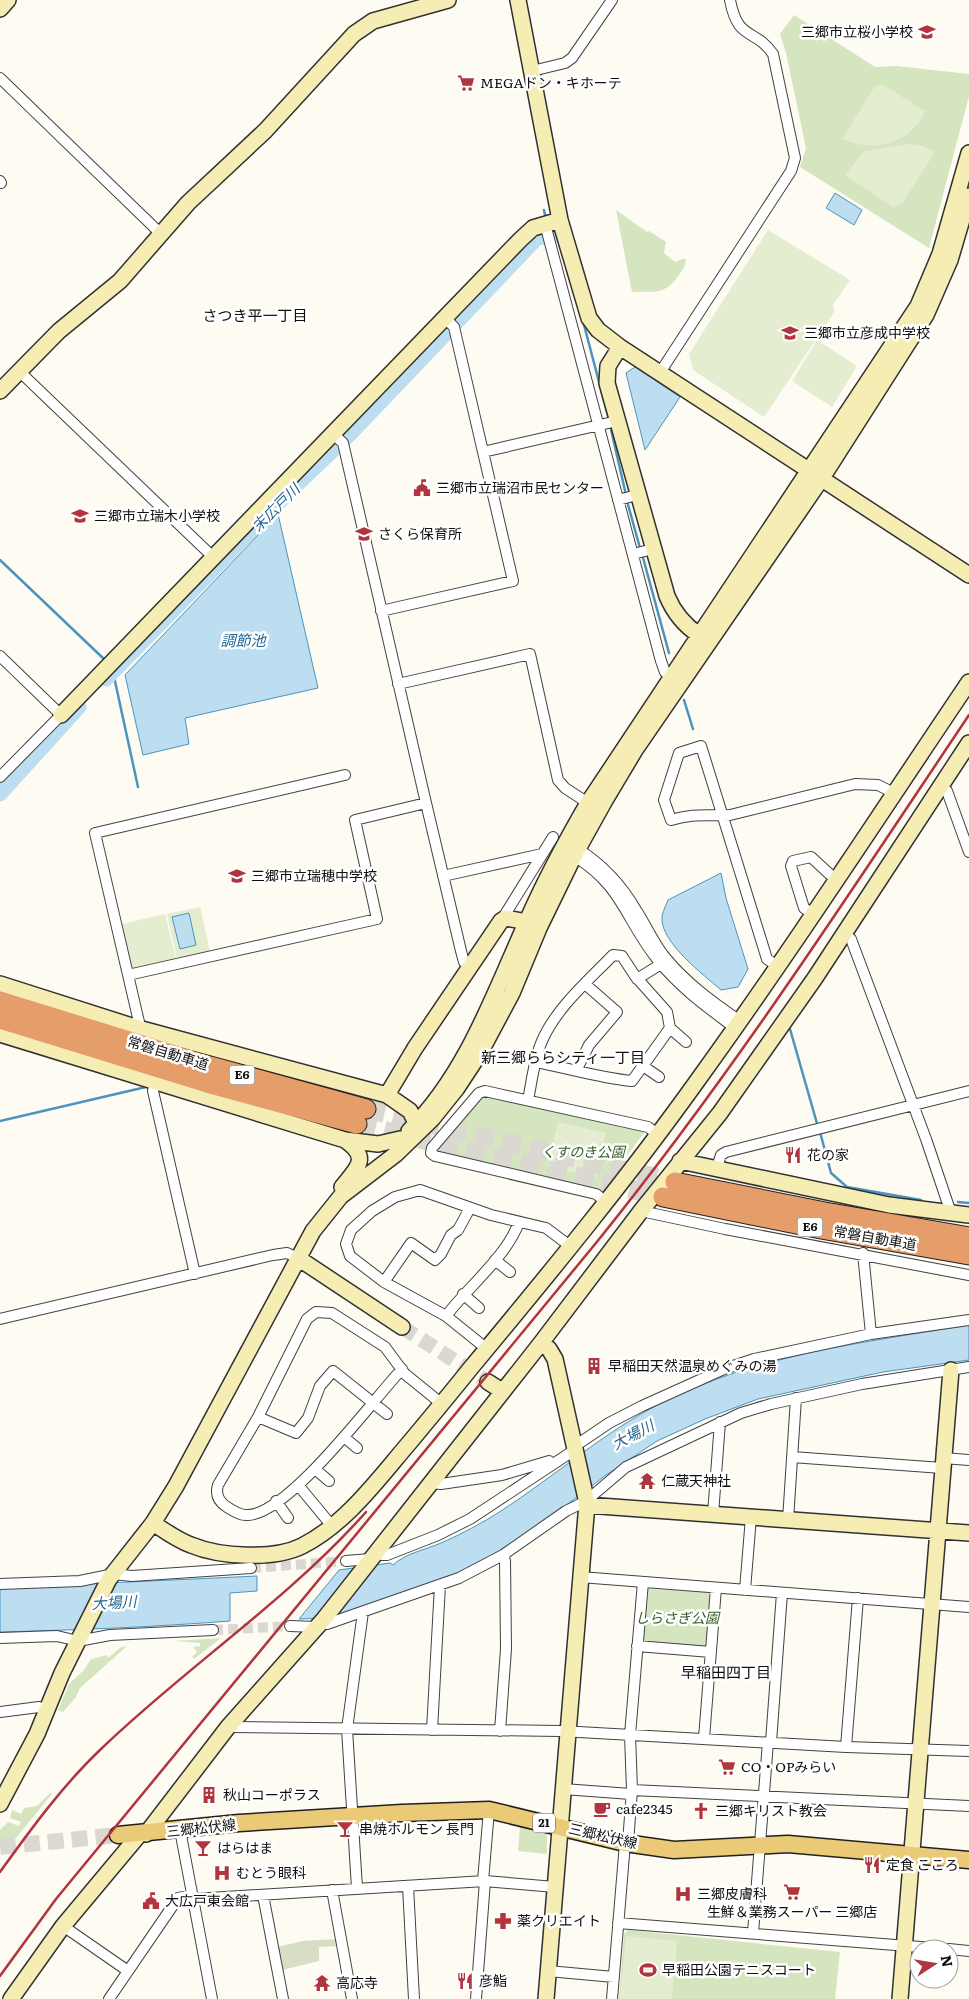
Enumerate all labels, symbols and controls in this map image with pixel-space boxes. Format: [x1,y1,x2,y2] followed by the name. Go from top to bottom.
[801,21,913,41] place label: 三郷市立桜小学校
[917,22,937,42] school or university icon: 三郷市立桜小学校
[480,72,622,92] place label: MEGAドン・キホーテ
[456,73,476,93] supermarket icon: MEGAドン・キホーテ
[202,303,308,326] district label: さつき平一丁目
[804,322,930,342] place label: 三郷市立彦成中学校
[780,323,800,343] school or university icon: 三郷市立彦成中学校
[246,476,306,536] water label: 末広戸川
[436,477,604,497] place label: 三郷市立瑞沼市民センター
[412,478,432,498] public building icon: 三郷市立瑞沼市民センター
[94,505,220,525] place label: 三郷市立瑞木小学校
[70,506,90,526] school or university icon: 三郷市立瑞木小学校
[378,523,462,543] place label: さくら保育所
[354,524,374,544] school or university icon: さくら保育所
[220,628,267,651] water label: 調節池
[251,865,377,885] place label: 三郷市立瑞穂中学校
[227,866,247,886] school or university icon: 三郷市立瑞穂中学校
[125,1030,211,1074] street label: 常磐自動車道
[481,1045,645,1068] district label: 新三郷ららシティ一丁目
[230,1066,254,1084] road number: E6
[541,1141,627,1161] park label: くすのき公園
[807,1144,849,1164] place label: 花の家
[783,1145,803,1165] restaurant icon: 花の家
[798,1218,822,1236] road number: E6
[832,1220,918,1254] street label: 常磐自動車道
[608,1355,776,1375] place label: 早稲田天然温泉めぐみの湯
[584,1356,604,1376] building icon: 早稲田天然温泉めぐみの湯
[607,1412,659,1454] water label: 大場川
[661,1470,731,1490] place label: 仁蔵天神社
[637,1471,657,1491] temple icon: 仁蔵天神社
[91,1589,139,1614] water label: 大場川
[635,1607,721,1627] park label: しらさぎ公園
[681,1660,771,1683] district label: 早稲田四丁目
[741,1756,836,1776] place label: CO・OPみらい
[717,1757,737,1777] supermarket icon: CO・OPみらい
[223,1784,321,1804] place label: 秋山コーポラス
[199,1785,219,1805] building icon: 秋山コーポラス
[616,1798,673,1818] place label: cafe2345
[592,1799,612,1819] cafe icon: cafe2345
[715,1800,827,1820] place label: 三郷キリスト教会
[691,1801,711,1821] church icon: 三郷キリスト教会
[165,1813,237,1841] street label: 三郷松伏線
[533,1814,555,1832] road number: 21
[567,1817,640,1853] street label: 三郷松伏線
[359,1818,474,1838] place label: 串焼ホルモン 長門
[335,1819,355,1839] bar icon: 串焼ホルモン 長門
[217,1837,273,1857] place label: はらはま
[193,1838,213,1858] bar icon: はらはま
[886,1854,959,1874] place label: 定食 こころ
[862,1855,882,1875] restaurant icon: 定食 こころ
[236,1862,306,1882] place label: むとう眼科
[212,1863,232,1883] hospital icon: むとう眼科
[782,1882,802,1902] supermarket icon: 生鮮＆業務スーパー 三郷店
[697,1883,767,1903] place label: 三郷皮膚科
[673,1884,693,1904] hospital icon: 三郷皮膚科
[165,1890,249,1910] place label: 大広戸東会館
[141,1891,161,1911] public building icon: 大広戸東会館
[707,1901,877,1921] place label: 生鮮＆業務スーパー 三郷店
[517,1910,601,1930] place label: 薬クリエイト
[493,1911,513,1931] pharmacy icon: 薬クリエイト
[909,1939,959,1989] north arrow
[937,1953,959,1969] text: N
[662,1959,816,1979] place label: 早稲田公園テニスコート
[638,1960,658,1980] sports icon: 早稲田公園テニスコート
[479,1970,507,1990] place label: 彦鮨
[455,1971,475,1991] restaurant icon: 彦鮨
[336,1972,378,1992] place label: 高応寺
[312,1973,332,1993] temple icon: 高応寺

